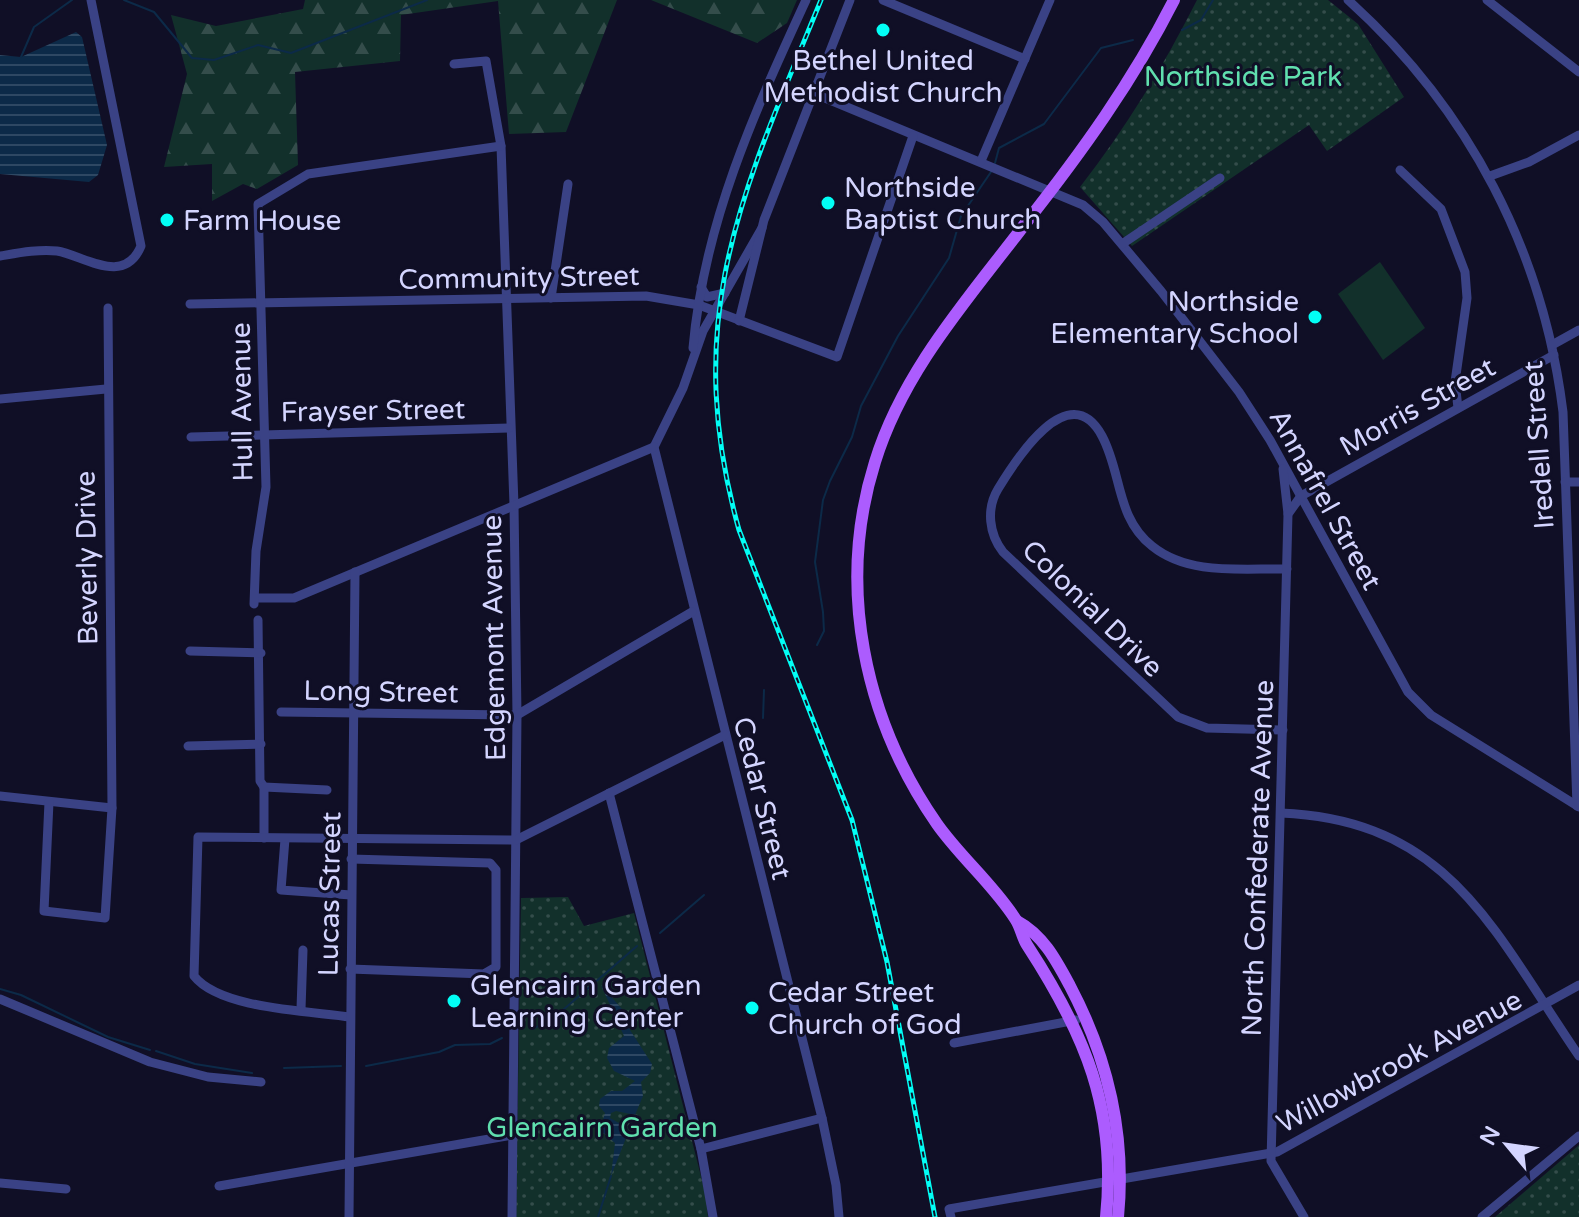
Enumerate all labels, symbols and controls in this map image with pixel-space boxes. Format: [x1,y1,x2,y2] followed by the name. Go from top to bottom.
[874,21,892,39] marker: Bethel United Methodist Church
[764,44,1002,110] place label: Bethel United Methodist Church
[1144,60,1342,94] park label: Northside Park
[844,171,1041,237] place label: Northside Baptist Church
[819,194,837,212] marker: Northside Baptist Church
[183,204,341,238] place label: Farm House
[158,211,176,229] marker: Farm House
[398,259,640,297] street label: Community Street
[1050,285,1299,351] place label: Northside Elementary School
[1306,308,1324,326] marker: Northside Elementary School
[224,322,260,482] street label: Hull Avenue
[1334,350,1502,464] street label: Morris Street
[1516,359,1562,530] street label: Iredell Street
[280,392,466,430] street label: Frayser Street
[1261,403,1389,596] street label: Annafrel Street
[68,470,106,645] street label: Beverly Drive
[475,515,513,761] street label: Edgemont Avenue
[1015,533,1170,685] street label: Colonial Drive
[303,674,459,710] street label: Long Street
[1235,679,1281,1037] street label: North Confederate Avenue
[725,713,799,883] street label: Cedar Street
[312,811,348,977] street label: Lucas Street
[470,969,702,1035] place label: Glencairn Garden Learning Center
[768,976,962,1042] place label: Cedar Street Church of God
[1271,983,1528,1141] street label: Willowbrook Avenue
[445,992,463,1010] marker: Glencairn Garden Learning Center
[743,999,761,1017] marker: Cedar Street Church of God
[1467,1105,1547,1185] north arrow
[486,1111,718,1145] park label: Glencairn Garden
[1475,1122,1506,1150] text: N

